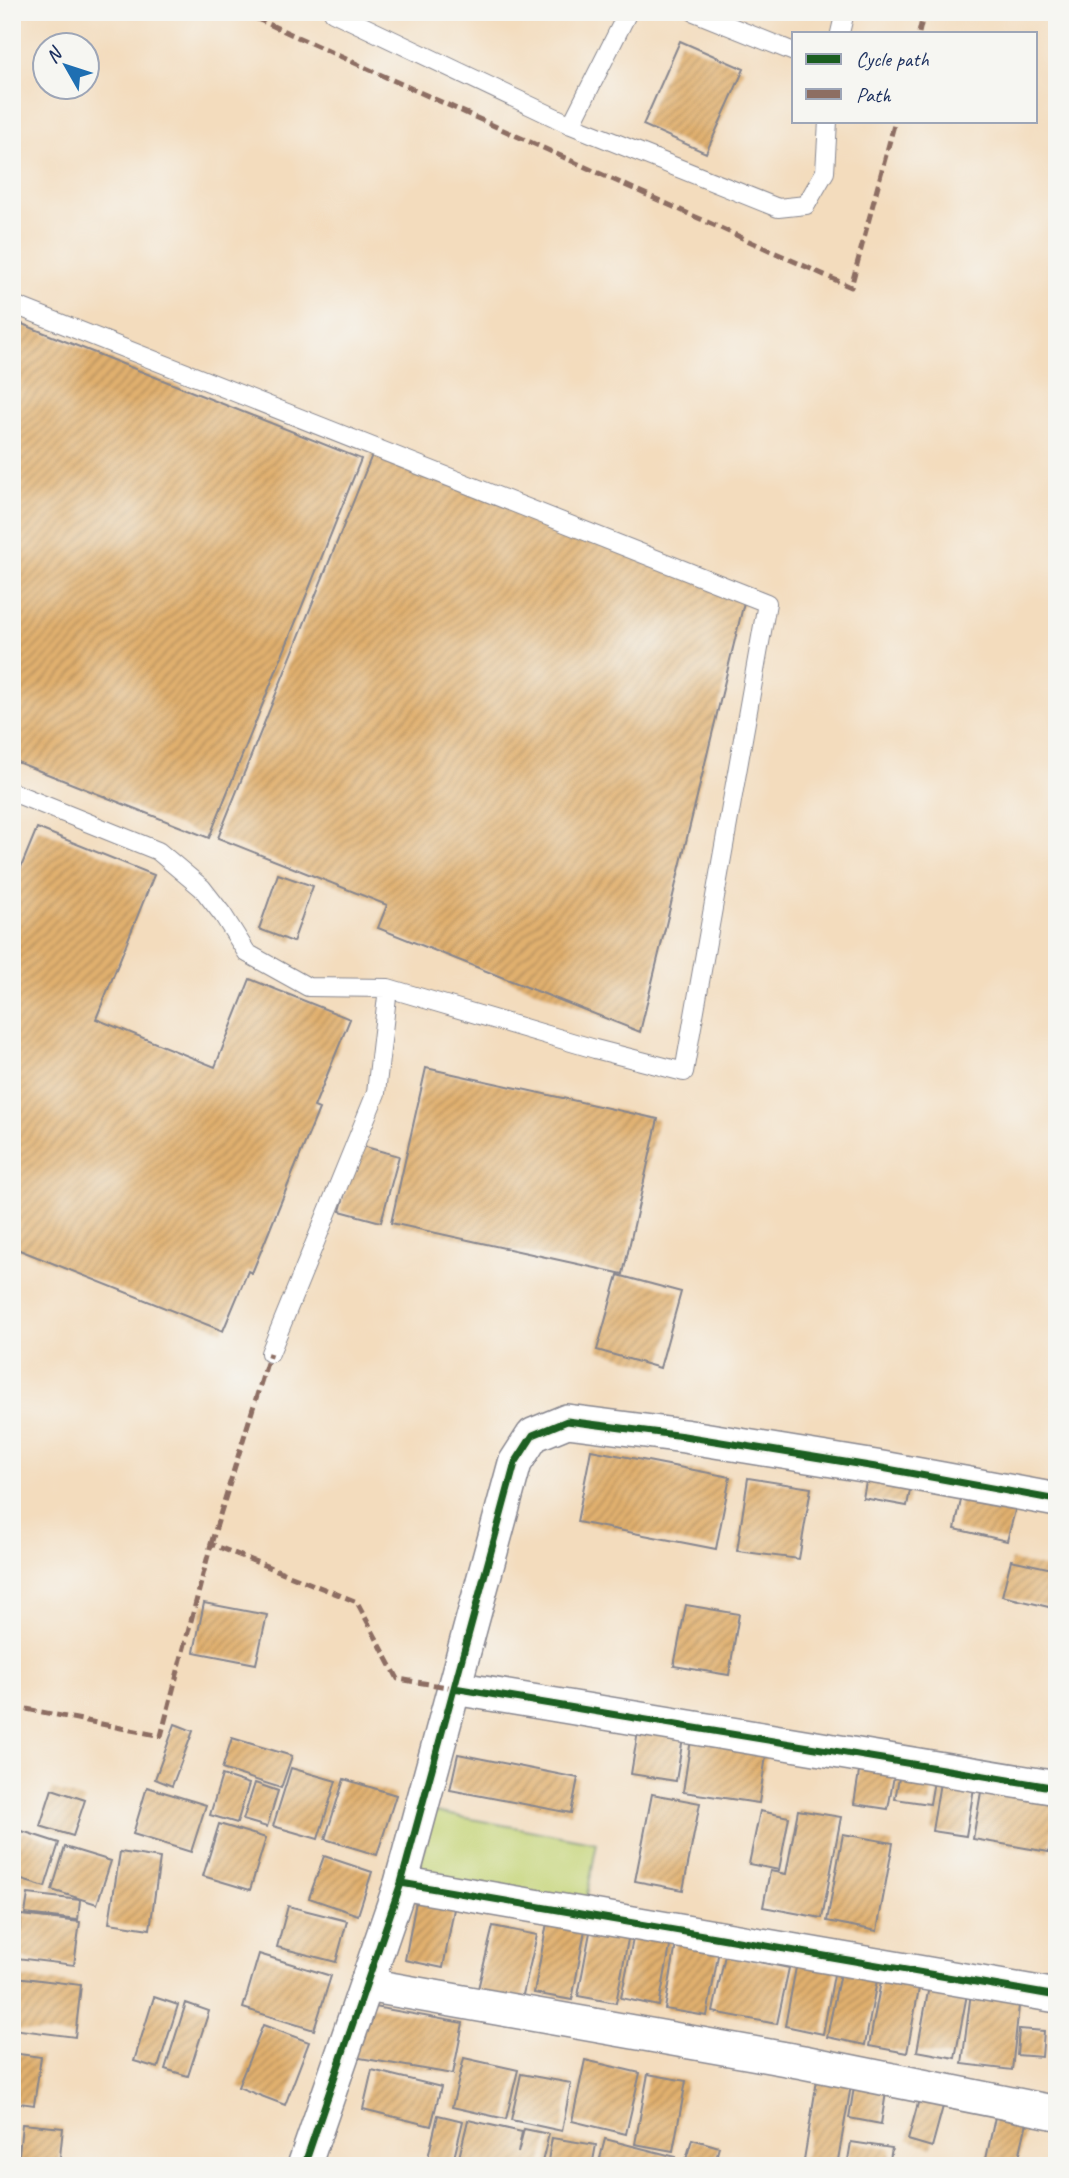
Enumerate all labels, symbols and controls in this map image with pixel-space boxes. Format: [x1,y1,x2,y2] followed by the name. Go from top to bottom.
[32,32,102,102] north arrow
[792,32,1038,122] legend
[41,41,69,68] text: N
[856,46,929,72] text: Cycle path
[856,82,892,108] text: Path

